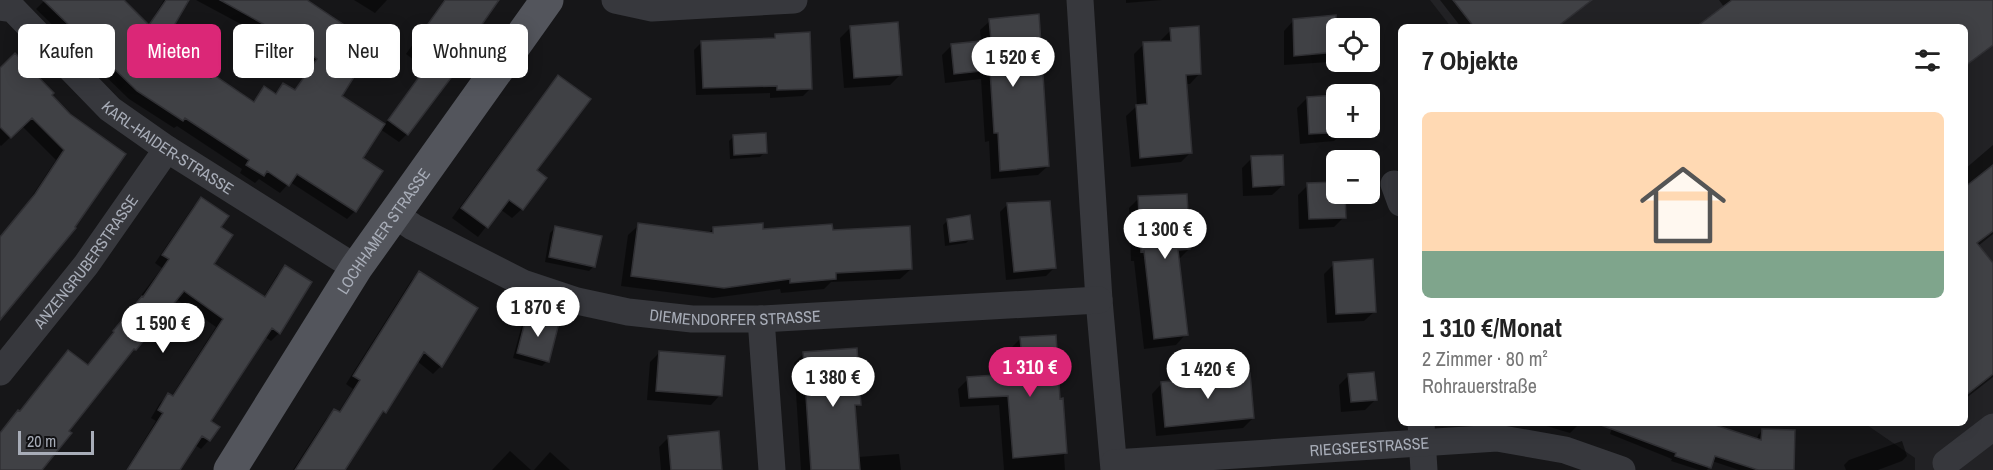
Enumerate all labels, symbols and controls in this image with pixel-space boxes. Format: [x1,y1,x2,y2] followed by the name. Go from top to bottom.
[1326,18,1380,204] map controls
[1326,18,1380,72] button: locate
[18,24,115,78] chip: Kaufen
[127,24,221,78] chip: Mieten
[233,24,314,78] chip: Filter
[326,24,400,78] chip: Neu
[412,24,528,78] chip: Wohnung
[958,37,1068,88] pin: 1 520 €
[986,43,1040,70] text: 1 520 €
[1422,43,1518,78] text: 7 Objekte
[1911,44,1944,77] icon: filters
[1326,84,1380,138] button: +
[97,96,238,199] street label: KARL-HAIDER-STRASSE
[1326,150,1380,204] button: −
[1629,151,1737,259] icon: home
[332,164,435,298] street label: LOCHHAMER STRASSE
[28,190,143,334] street label: ANZENGRUBERSTRASSE
[1110,209,1220,260] pin: 1 300 €
[1138,215,1192,242] text: 1 300 €
[483,287,593,338] pin: 1 870 €
[511,293,565,320] text: 1 870 €
[108,303,218,354] pin: 1 590 €
[648,303,821,330] street label: DIEMENDORFER STRASSE
[136,309,190,336] text: 1 590 €
[1422,310,1562,345] text: 1 310 €/Monat
[1422,345,1548,372] text: 2 Zimmer · 80 m²
[975,347,1085,398] pin: 1 310 €
[1153,349,1263,400] pin: 1 420 €
[1003,353,1057,380] text: 1 310 €
[1181,355,1235,382] text: 1 420 €
[778,357,888,408] pin: 1 380 €
[806,363,860,390] text: 1 380 €
[1422,372,1537,399] text: Rohrauerstraße
[18,428,94,456] scale bar
[27,430,56,452] text: 20 m
[1309,431,1430,461] street label: RIEGSEESTRASSE

